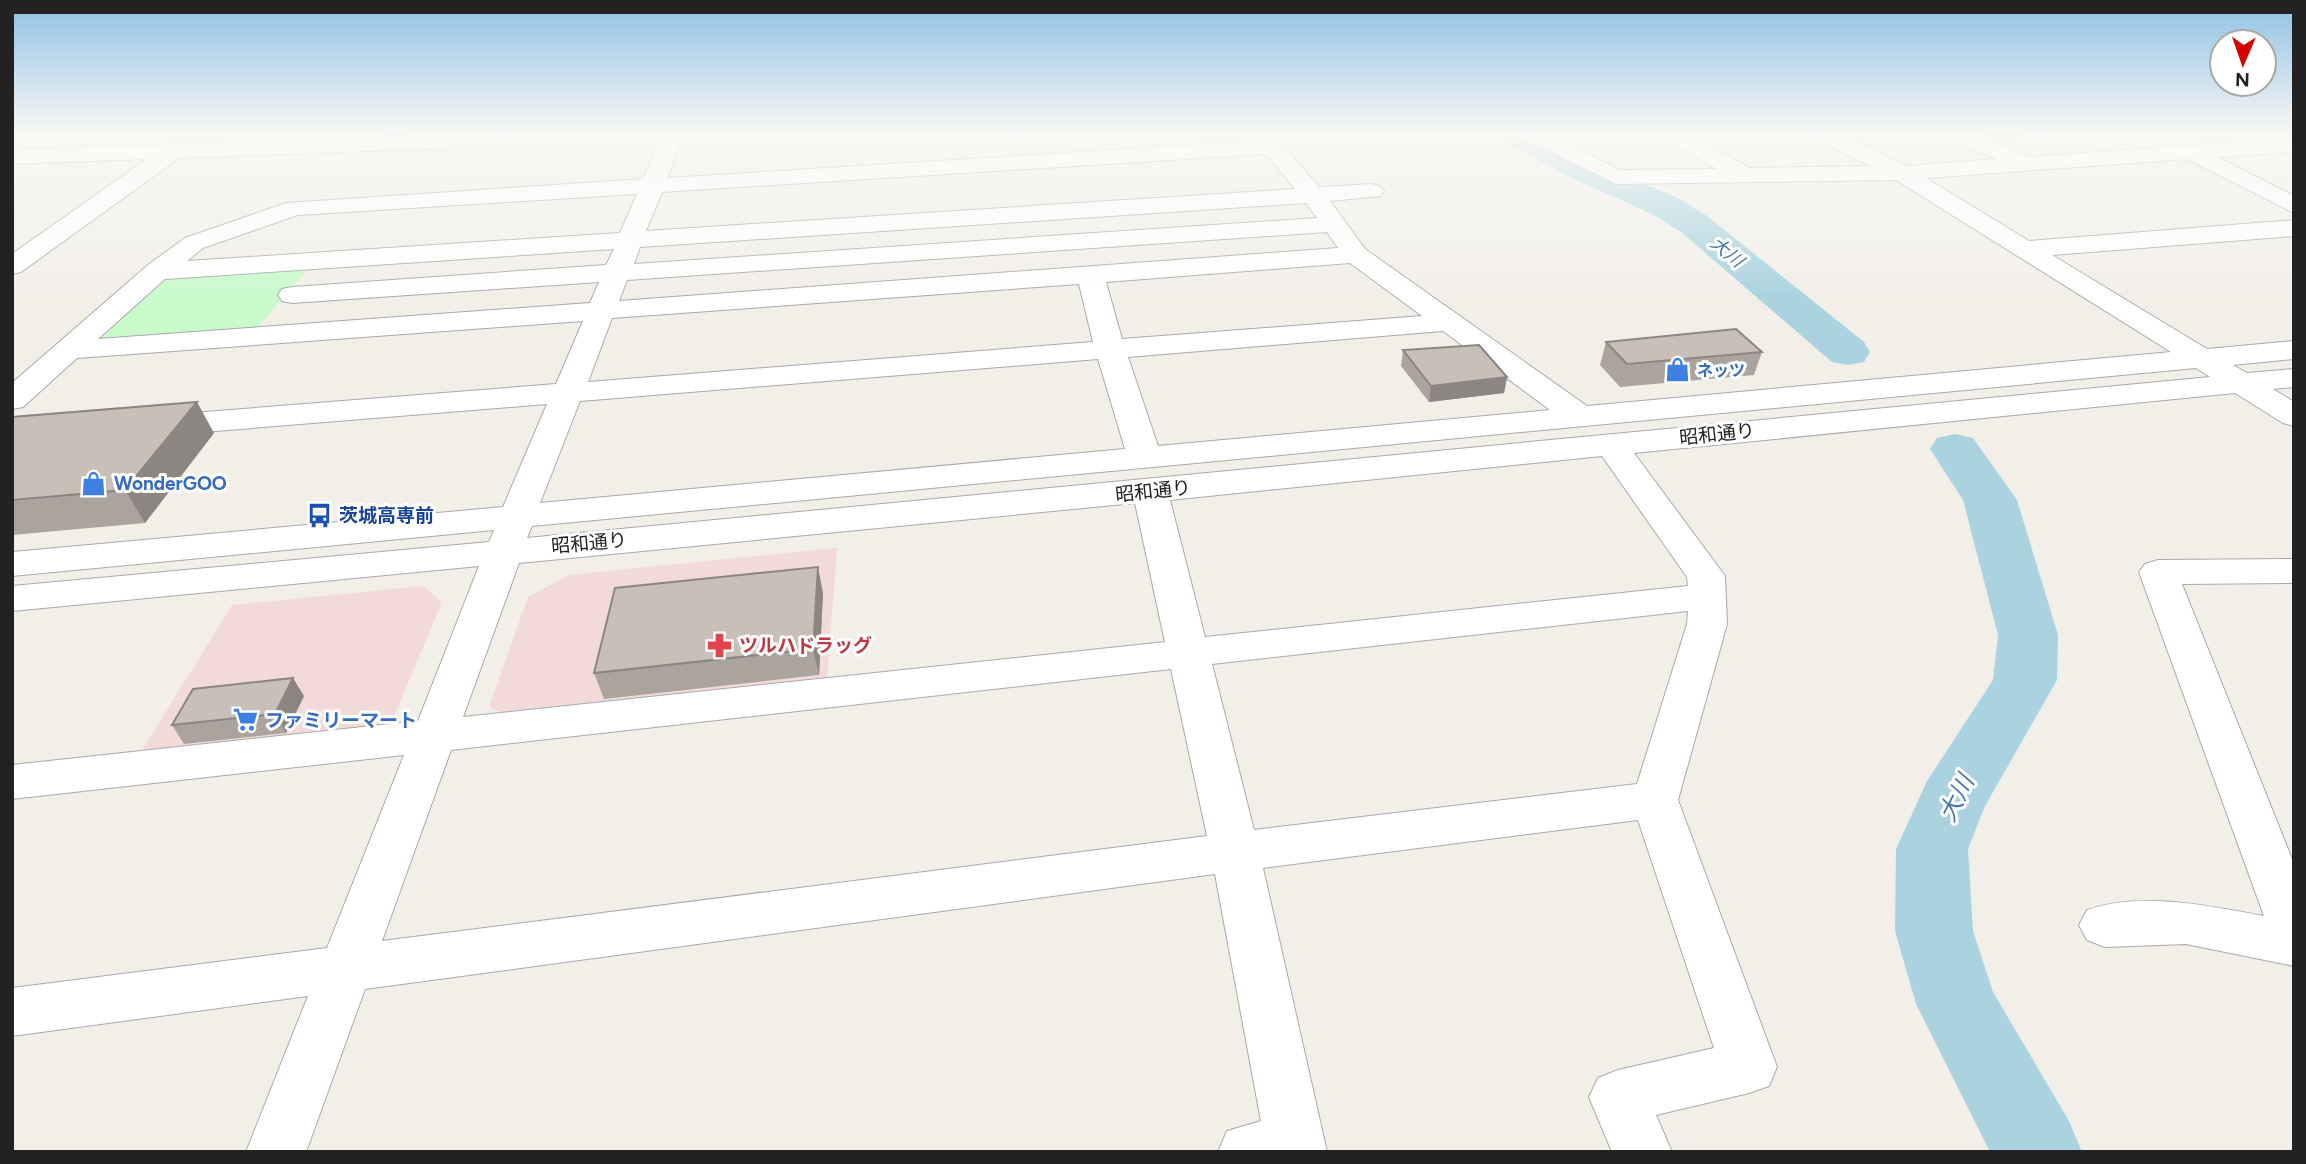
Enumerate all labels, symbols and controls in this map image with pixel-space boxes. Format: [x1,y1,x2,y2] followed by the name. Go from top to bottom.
[2208,28,2278,98] north arrow
[2235,68,2250,91] text: N
[1706,232,1749,273] water label: 大川
[1663,356,1691,384] shop icon: ネッツ
[1697,361,1745,380] place label: ネッツ
[1678,419,1756,449] street label: 昭和通り
[80,469,108,497] shop icon: WonderGOO
[114,472,227,495] place label: WonderGOO
[1114,476,1192,506] street label: 昭和通り
[305,501,333,529] bus stop icon: 茨城高専前
[339,504,434,527] place label: 茨城高専前
[550,528,628,558] street label: 昭和通り
[705,631,733,659] pharmacy icon: ツルハドラッグ
[739,634,872,657] place label: ツルハドラッグ
[231,706,259,734] supermarket icon: ファミリーマート
[265,709,417,732] place label: ファミリーマート
[1932,767,1981,826] water label: 大川

